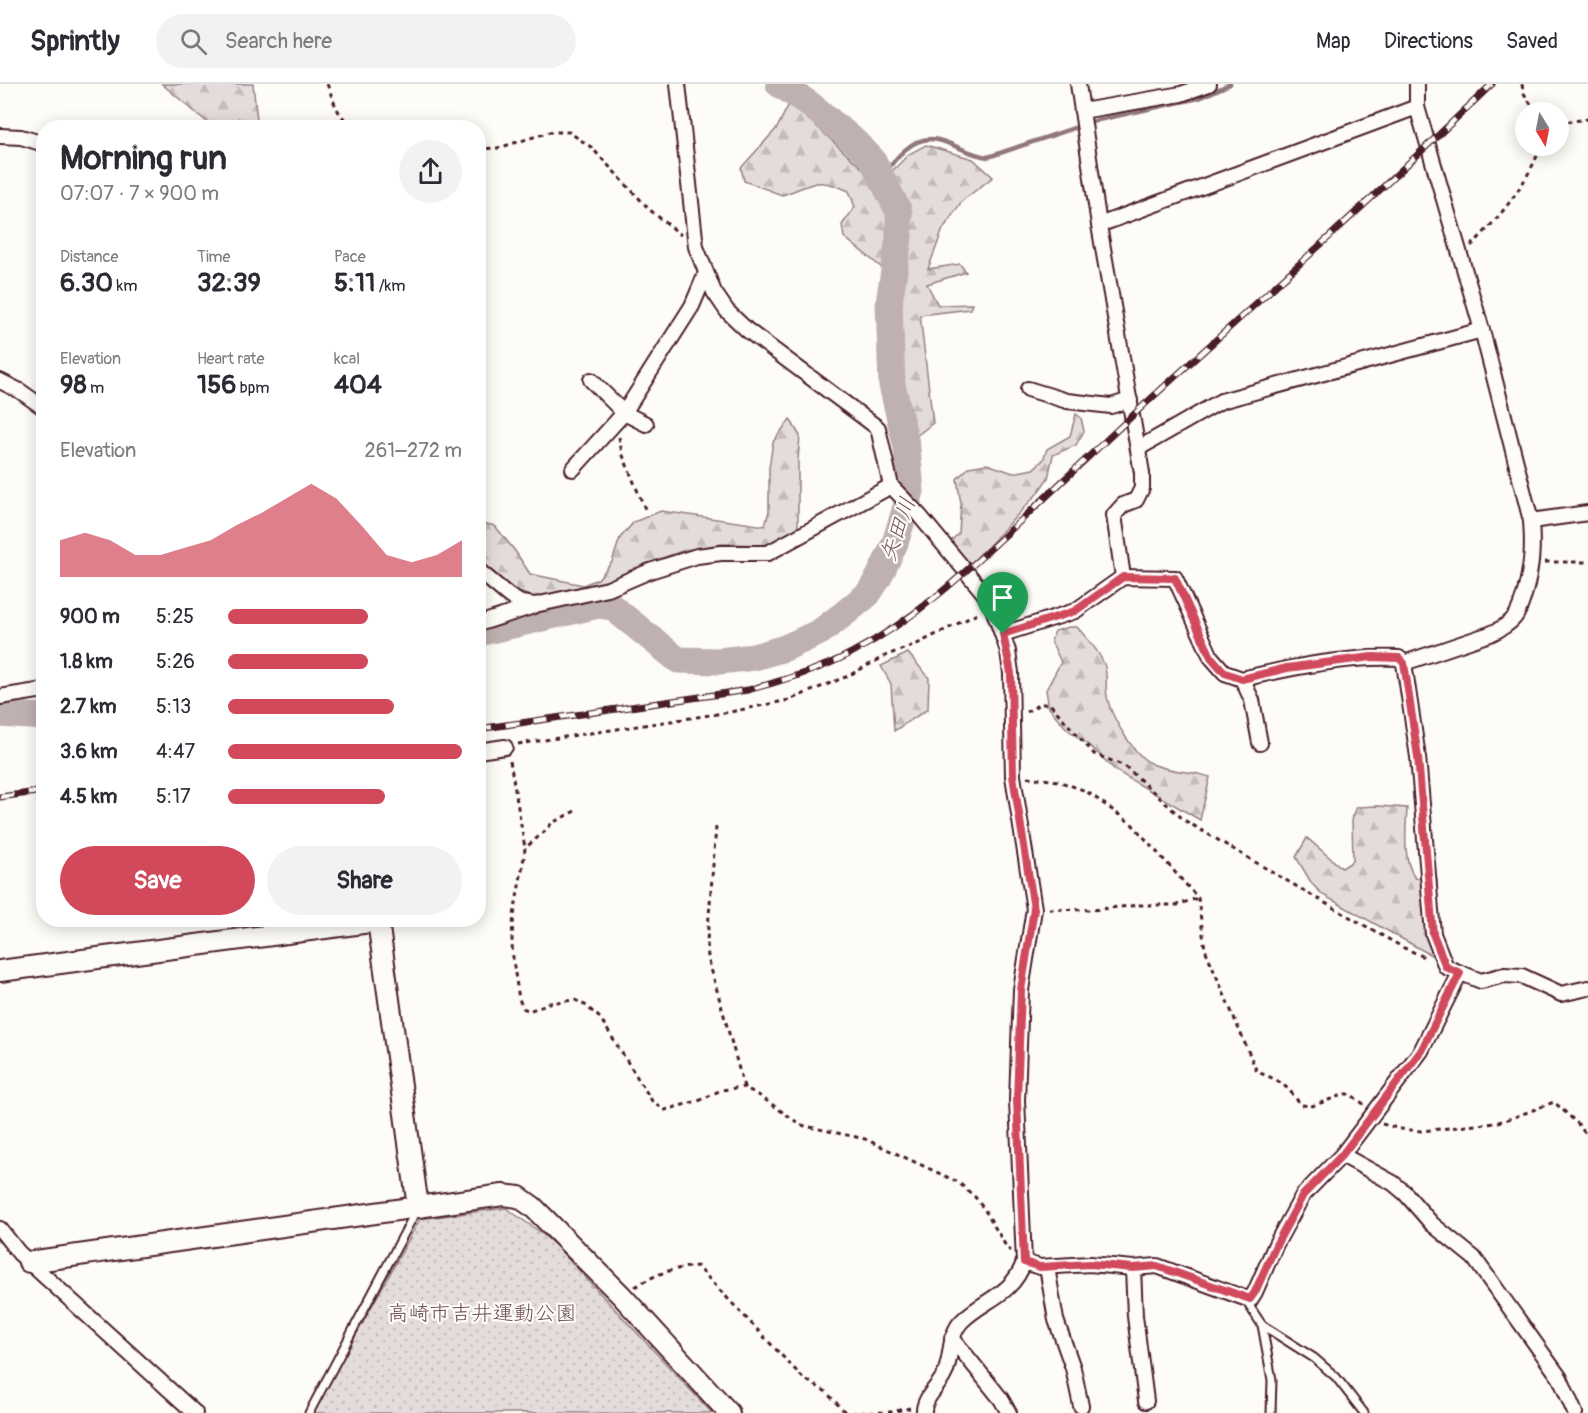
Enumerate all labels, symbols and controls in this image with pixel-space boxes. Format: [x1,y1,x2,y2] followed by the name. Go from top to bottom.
[156,14,576,68] search box
[30,24,120,59] text: Sprintly
[177,25,210,58] icon: search
[225,27,332,55] text: Search here
[1316,28,1351,55] text: Map
[1384,28,1473,55] text: Directions
[1506,28,1558,55] text: Saved
[1515,102,1569,156] north arrow
[1515,102,1569,156] map controls
[60,138,227,179] text: Morning run
[399,140,462,203] button: share
[60,181,219,206] text: 07:07 · 7 × 900 m
[60,247,119,267] text: Distance
[197,247,230,267] text: Time
[334,247,366,267] text: Pace
[60,267,113,299] text: 6.30
[197,267,261,299] text: 32:39
[334,267,375,299] text: 5:11
[113,276,137,296] text: km
[375,276,405,296] text: /km
[60,349,121,369] text: Elevation
[197,349,264,369] text: Heart rate
[334,349,360,369] text: kcal
[60,369,87,401] text: 98
[197,369,236,401] text: 156
[334,369,382,401] text: 404
[87,378,104,398] text: m
[236,378,269,398] text: bpm
[60,438,136,463] text: Elevation
[365,438,462,463] text: 261–272 m
[874,494,922,565] water label: 矢田川
[977,572,1028,634] pin
[986,581,1019,614] icon: arrive
[60,604,120,629] text: 900 m
[156,604,194,629] text: 5:25
[60,649,113,674] text: 1.8 km
[156,649,195,674] text: 5:26
[60,694,117,719] text: 2.7 km
[156,694,191,719] text: 5:13
[60,739,118,764] text: 3.6 km
[156,739,195,764] text: 4:47
[60,784,117,809] text: 4.5 km
[156,784,191,809] text: 5:17
[60,846,255,915] button: Save
[267,846,462,915] button: Share
[388,1300,577,1327] park label: 高崎市吉井運動公園

